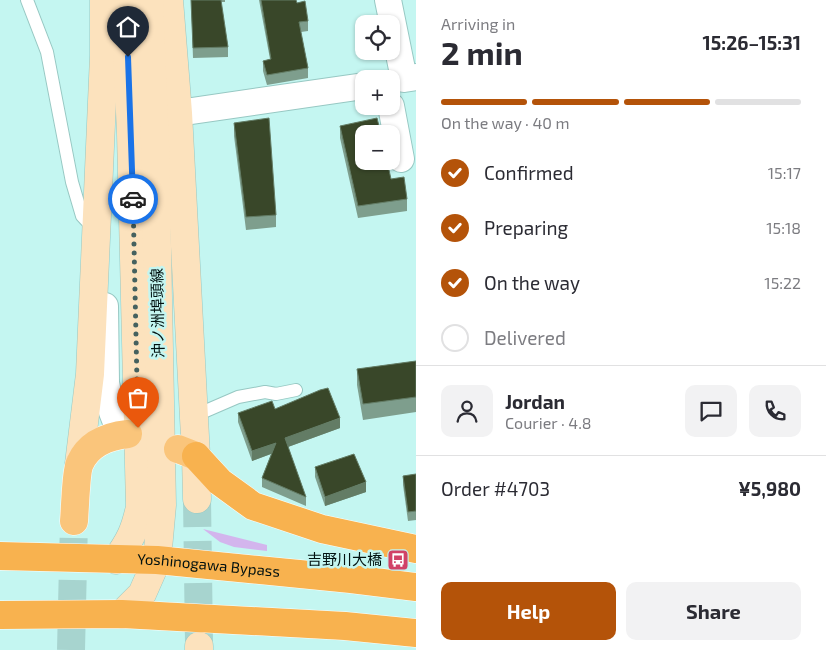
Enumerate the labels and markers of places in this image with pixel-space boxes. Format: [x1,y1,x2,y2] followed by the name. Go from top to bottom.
[107,6,149,57] pin
[117,377,159,428] pin
[386,548,410,572] bus stop icon: 吉野川大橋
[307,550,382,568] place label: 吉野川大橋

